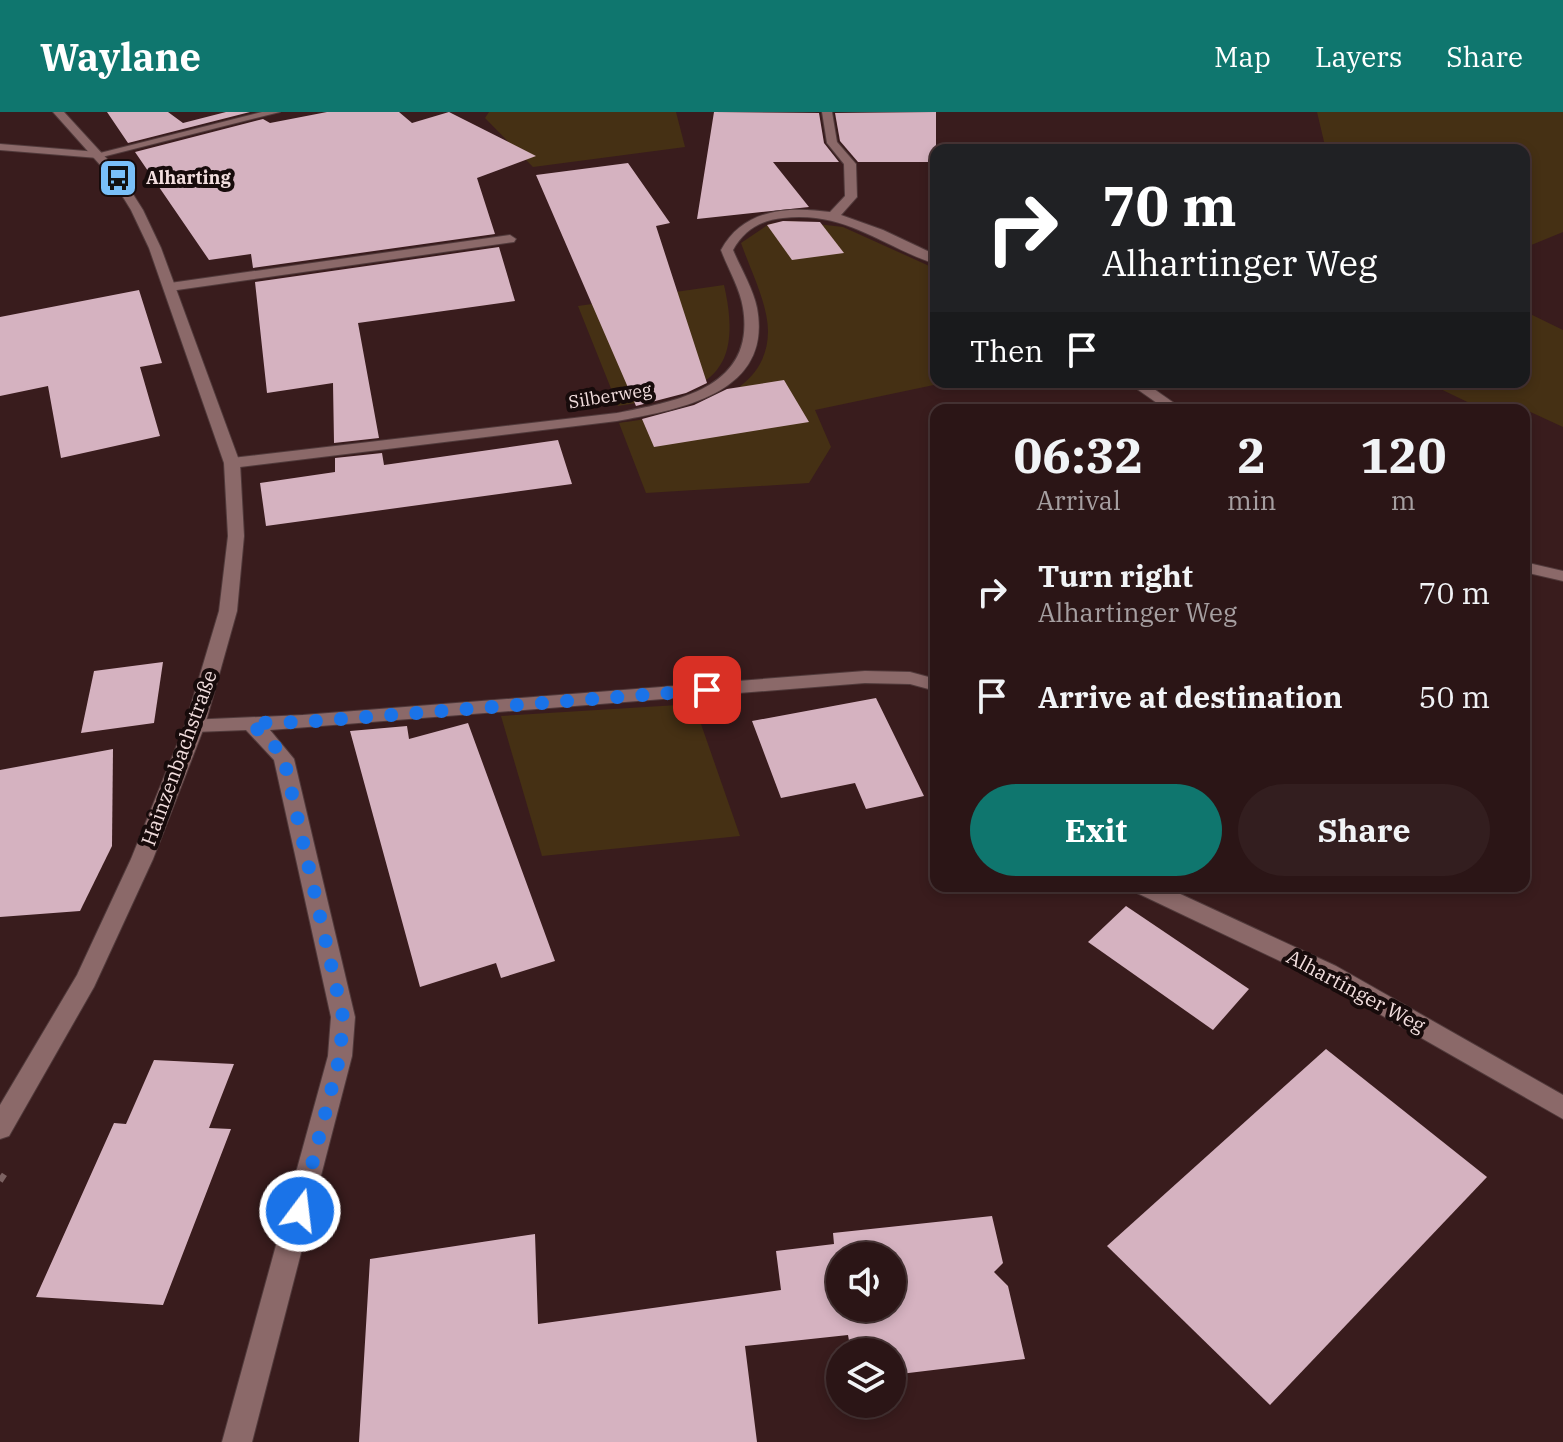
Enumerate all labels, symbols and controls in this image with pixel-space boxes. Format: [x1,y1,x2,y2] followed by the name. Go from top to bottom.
[40,32,201,81] text: Waylane
[1214,38,1271,75] text: Map
[1315,38,1402,75] text: Layers
[1446,38,1523,75] text: Share
[97,157,139,199] bus stop icon: Alharting
[146,166,231,189] place label: Alharting
[1102,169,1237,241] text: 70 m
[970,176,1074,280] icon: right
[1102,239,1378,286] text: Alhartinger Weg
[1060,328,1104,372] icon: arrive
[970,331,1044,370] text: Then
[567,378,653,413] street label: Silberweg
[1014,424,1143,486] text: 06:32
[1237,424,1266,486] text: 2
[1360,424,1446,486] text: 120
[1036,483,1121,517] text: Arrival
[1227,483,1276,517] text: min
[1391,483,1416,517] text: m
[1038,556,1193,595] text: Turn right
[970,570,1014,614] icon: right
[1418,573,1490,612] text: 70 m
[1038,595,1237,629] text: Alhartinger Weg
[673,656,741,724] pin
[134,666,223,849] street label: Hainzenbachstraße
[685,668,729,712] icon: arrive
[970,674,1014,718] icon: arrive
[1038,677,1343,716] text: Arrive at destination
[1418,677,1490,716] text: 50 m
[970,784,1222,876] button: Exit
[1238,784,1490,876] button: Share
[1282,943,1430,1038] street label: Alhartinger Weg
[258,1169,342,1253] position arrow
[826,1242,906,1418] map controls
[826,1242,906,1322] button: sound
[826,1338,906,1418] button: layers

